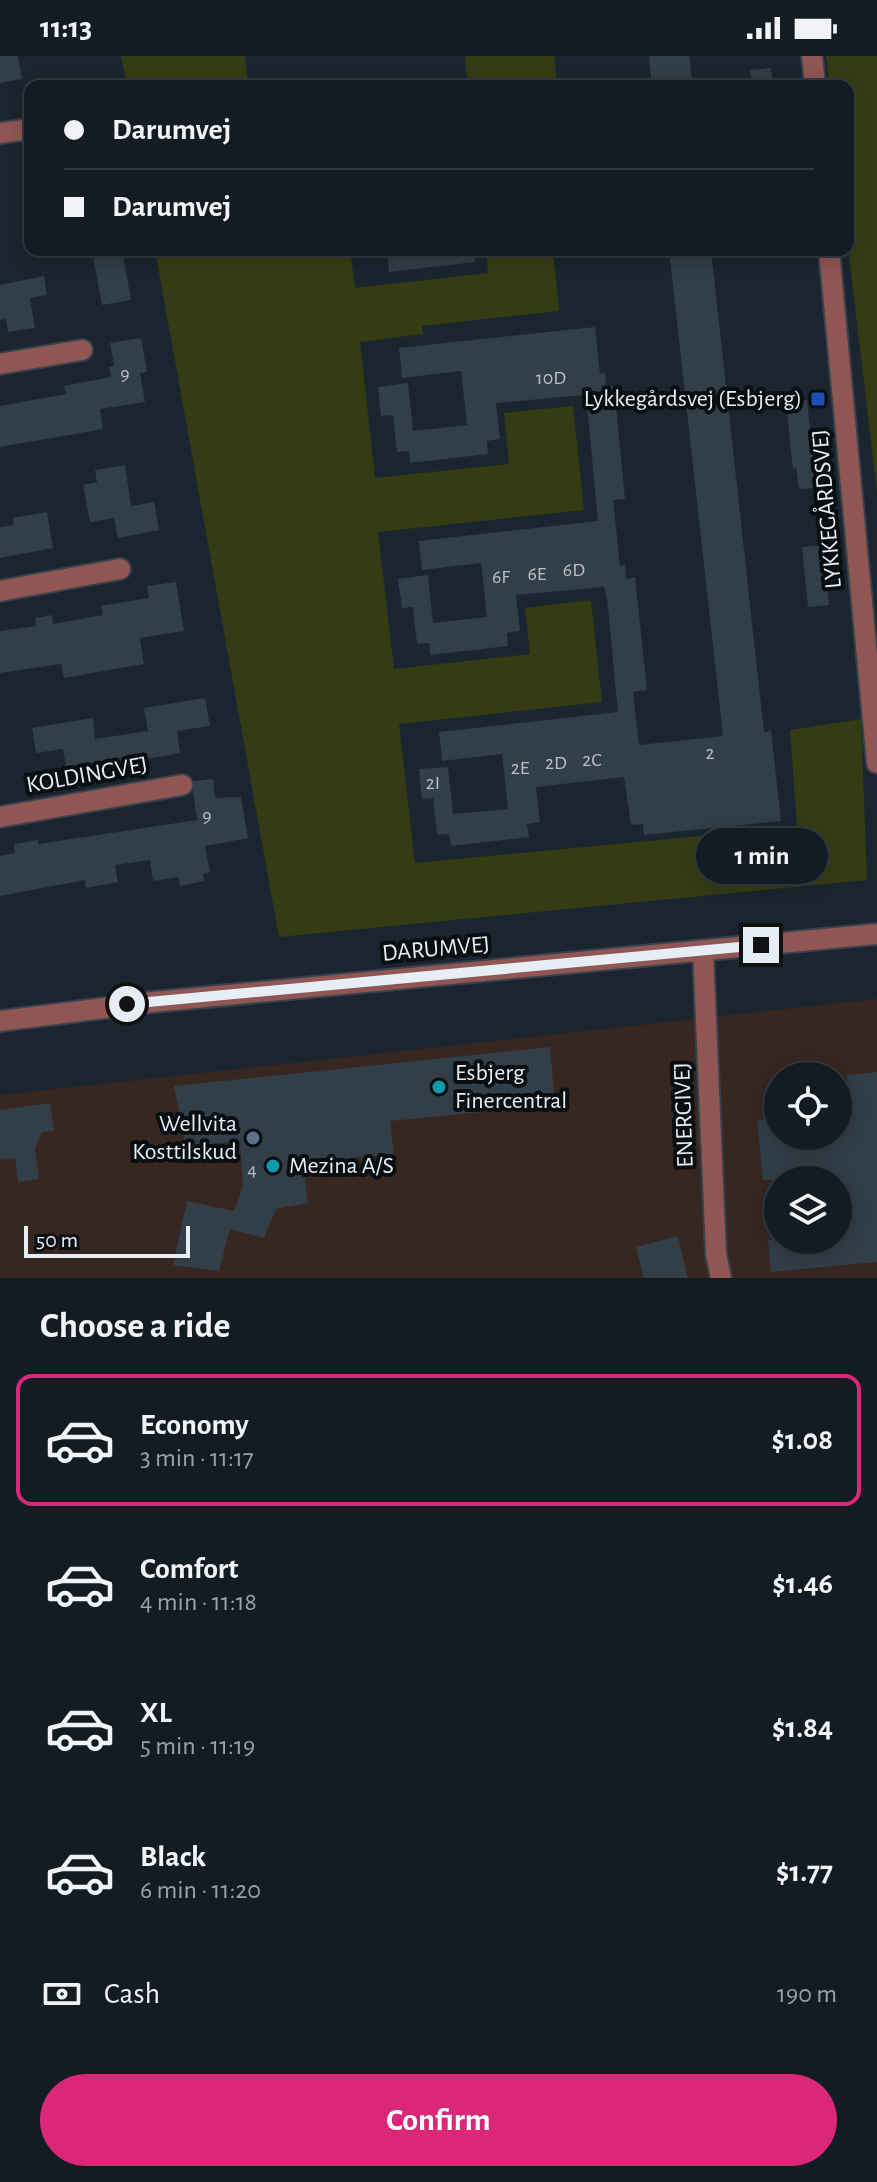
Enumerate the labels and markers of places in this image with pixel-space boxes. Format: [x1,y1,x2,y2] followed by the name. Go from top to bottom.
[584,387,802,411] place label: Lykkegårdsvej (Esbjerg)
[809,390,827,408] marker: Lykkegårdsvej (Esbjerg)
[455,1061,567,1113] place label: Esbjerg Finercentral
[430,1078,448,1096] marker: Esbjerg Finercentral
[132,1112,237,1164] place label: Wellvita Kosttilskud
[244,1129,262,1147] marker: Wellvita Kosttilskud
[289,1154,394,1178] place label: Mezina A/S
[264,1157,282,1175] marker: Mezina A/S

